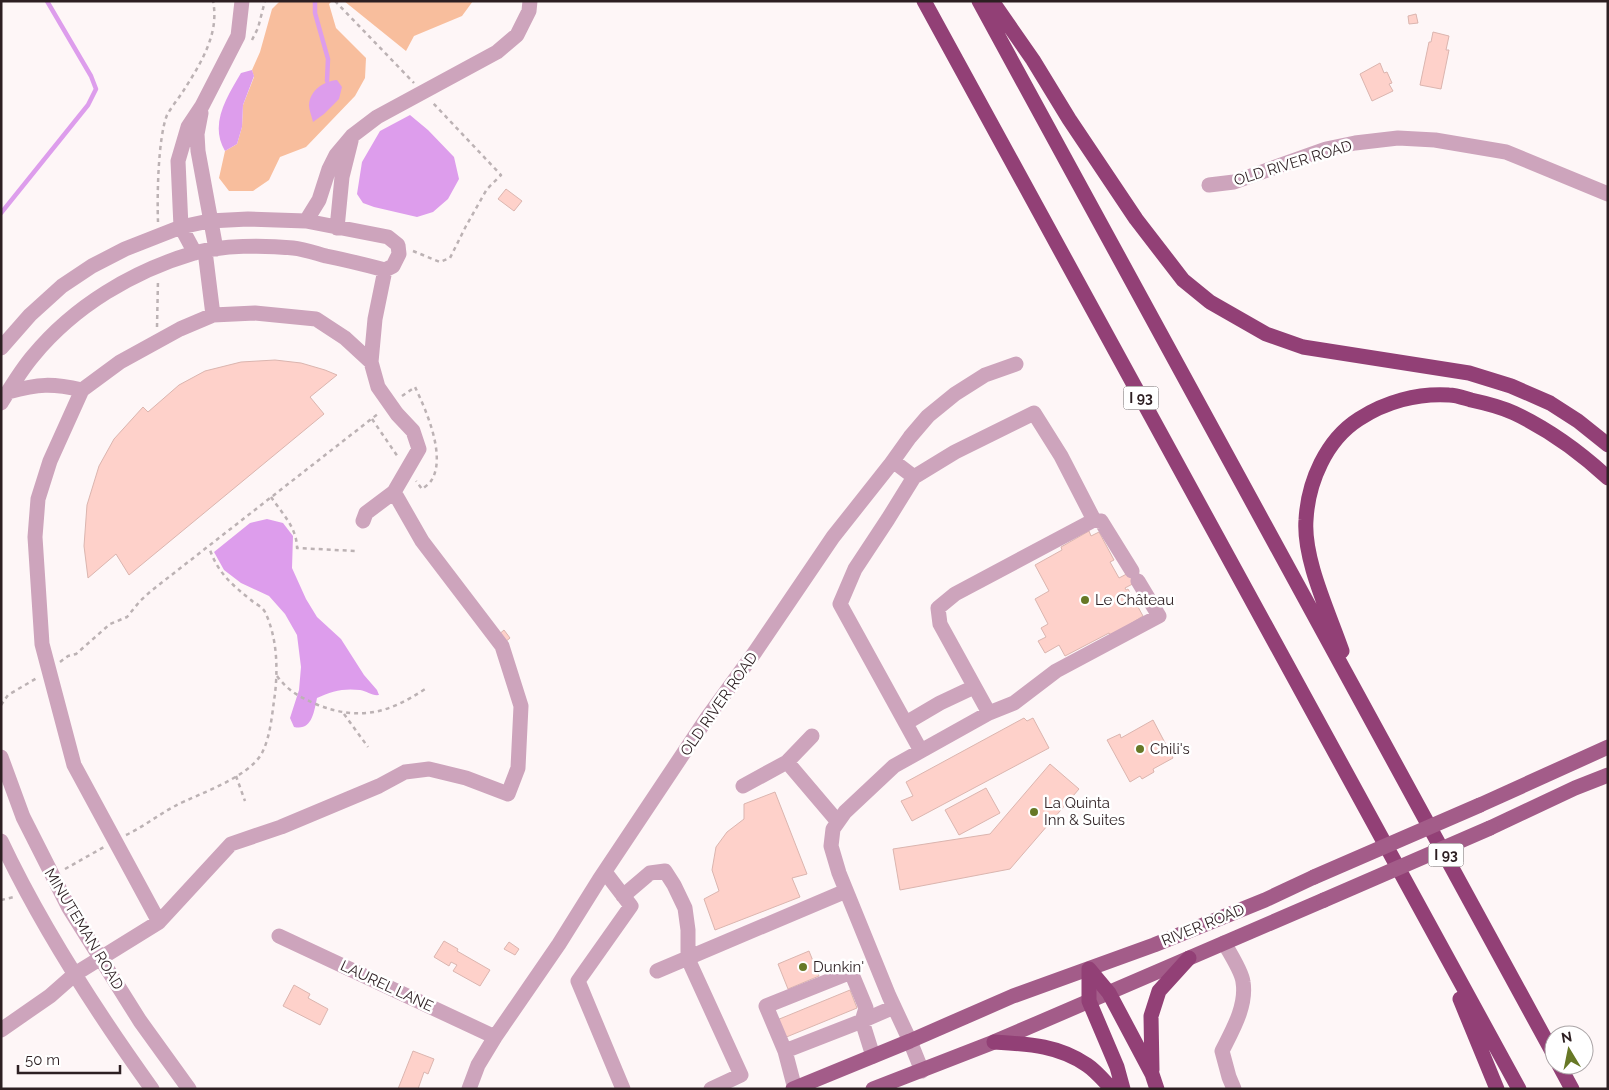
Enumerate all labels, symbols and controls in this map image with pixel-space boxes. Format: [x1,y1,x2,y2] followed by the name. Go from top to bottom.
[1232,136,1354,190] street label: OLD RIVER ROAD
[1124,386,1158,409] road number: I 93
[1095,591,1174,609] place label: Le Château
[1079,594,1091,606] marker: Le Château
[676,648,762,759] street label: OLD RIVER ROAD
[1150,740,1190,758] place label: Chili's
[1134,743,1146,755] marker: Chili's
[1044,794,1125,829] place label: La Quinta Inn & Suites
[1028,806,1040,818] marker: La Quinta Inn & Suites
[1428,844,1464,866] road number: I 93
[41,865,127,993] street label: MINUTEMAN ROAD
[1159,900,1247,950] street label: RIVER ROAD
[338,957,436,1015] street label: LAUREL LANE
[813,958,864,976] place label: Dunkin'
[797,961,809,973] marker: Dunkin'
[1544,1025,1594,1075] north arrow
[1560,1028,1573,1046] text: N
[18,1042,120,1074] scale bar
[25,1051,60,1069] text: 50 m

